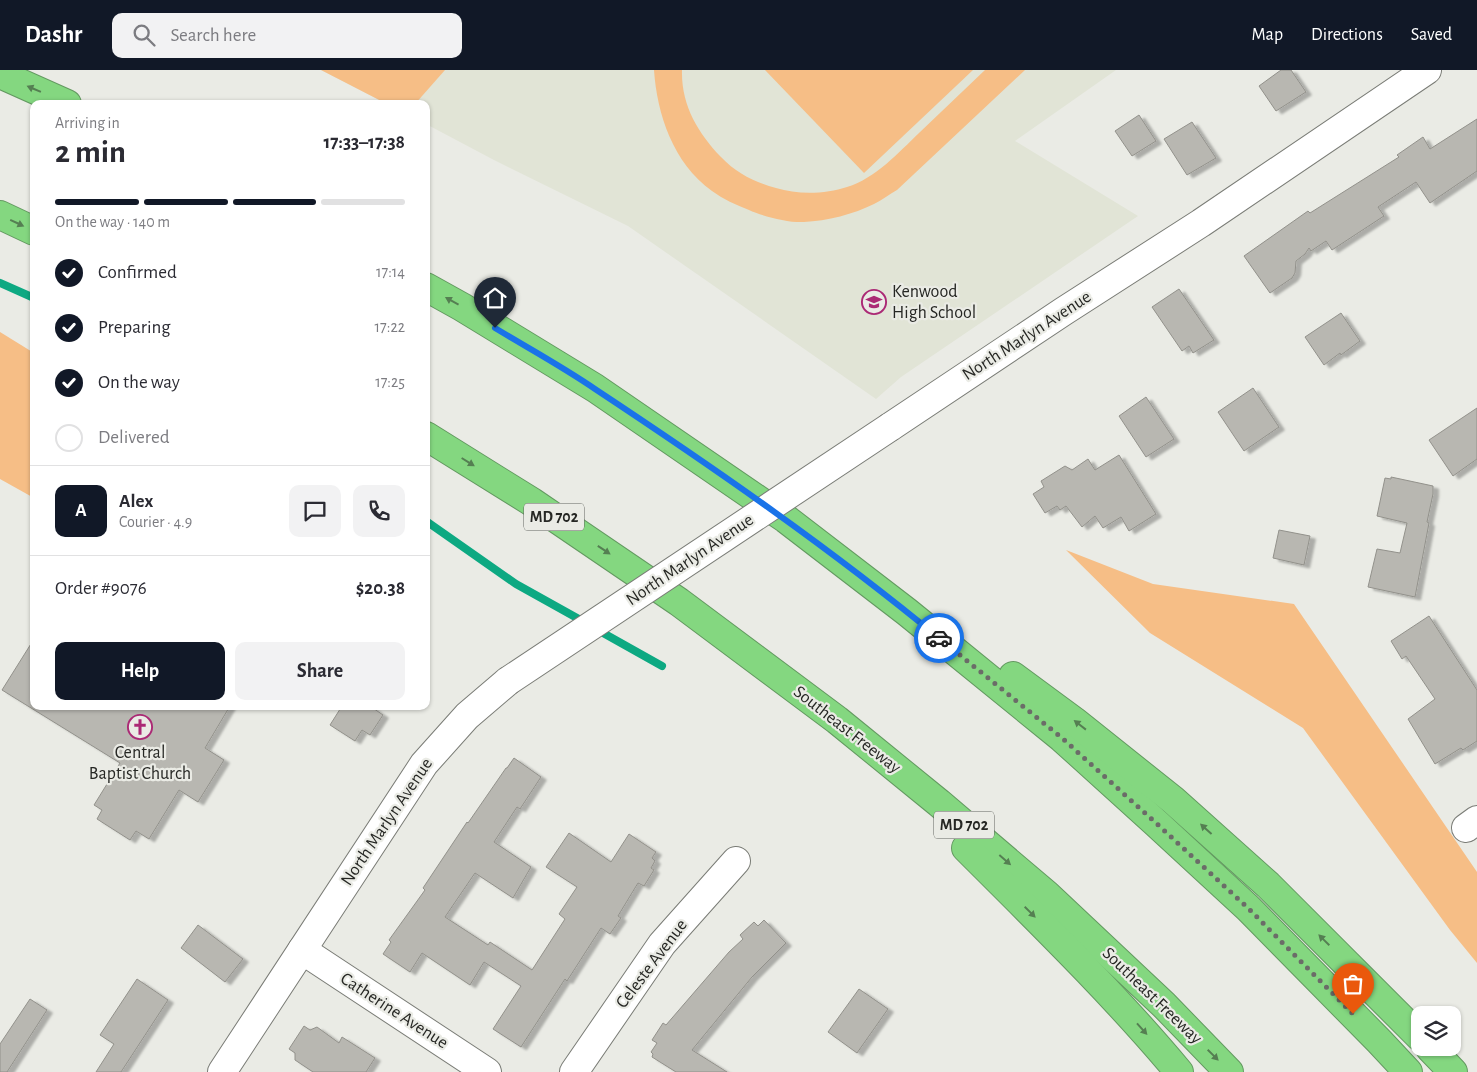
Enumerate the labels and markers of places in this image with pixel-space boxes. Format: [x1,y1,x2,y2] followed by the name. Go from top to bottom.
[474,277,516,328] pin
[892,283,976,322] place label: Kenwood High School
[861,289,887,315] school or university icon: Kenwood High School
[127,714,153,740] church icon: Central Baptist Church
[89,744,191,783] place label: Central Baptist Church
[1332,963,1374,1014] pin

